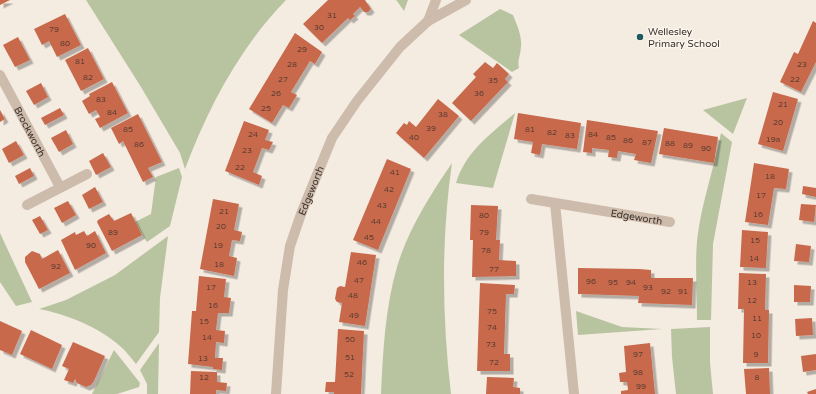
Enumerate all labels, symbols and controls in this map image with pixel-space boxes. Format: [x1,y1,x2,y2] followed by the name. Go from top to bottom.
[327,11,337,20] house number: 31
[314,23,324,32] house number: 30
[49,25,59,34] house number: 79
[648,26,720,50] place label: Wellesley Primary School
[635,32,645,42] marker: Wellesley Primary School
[60,39,70,48] house number: 80
[297,45,307,54] house number: 29
[75,57,85,66] house number: 81
[287,60,297,69] house number: 28
[797,60,807,69] house number: 23
[83,73,93,82] house number: 82
[278,75,288,84] house number: 27
[790,75,800,84] house number: 22
[488,76,498,85] house number: 35
[271,89,281,98] house number: 26
[474,89,484,98] house number: 36
[96,95,106,104] house number: 83
[778,100,788,109] house number: 21
[261,104,271,113] house number: 25
[11,105,48,159] street label: Brockworth
[107,108,117,117] house number: 84
[438,110,448,119] house number: 38
[773,118,783,127] house number: 20
[426,124,436,133] house number: 39
[123,125,133,134] house number: 85
[525,125,535,134] house number: 81
[547,128,557,137] house number: 82
[248,130,258,139] house number: 24
[588,130,598,139] house number: 84
[565,131,575,140] house number: 83
[409,133,419,142] house number: 40
[606,133,616,142] house number: 85
[766,135,780,144] house number: 19a
[623,136,633,145] house number: 86
[642,138,652,147] house number: 87
[665,139,675,148] house number: 88
[134,140,144,149] house number: 86
[683,141,693,150] house number: 89
[701,144,711,153] house number: 90
[242,146,252,155] house number: 23
[235,163,245,172] house number: 22
[296,164,327,217] street label: Edgeworth
[390,168,400,177] house number: 41
[765,172,775,181] house number: 18
[384,185,394,194] house number: 42
[756,191,766,200] house number: 17
[377,201,387,210] house number: 43
[219,207,229,216] house number: 21
[610,207,663,228] street label: Edgeworth
[753,210,763,219] house number: 16
[479,211,489,220] house number: 80
[371,217,381,226] house number: 44
[216,222,226,231] house number: 20
[108,228,118,237] house number: 89
[479,228,489,237] house number: 79
[364,233,374,242] house number: 45
[750,236,760,245] house number: 15
[86,241,96,250] house number: 90
[213,241,223,250] house number: 19
[481,246,491,255] house number: 78
[749,254,759,263] house number: 14
[357,258,367,267] house number: 46
[214,260,224,269] house number: 18
[51,262,61,271] house number: 92
[489,265,499,274] house number: 77
[354,276,364,285] house number: 47
[586,277,596,286] house number: 96
[608,278,618,287] house number: 95
[626,278,636,287] house number: 94
[747,278,757,287] house number: 13
[206,283,216,292] house number: 17
[643,283,653,292] house number: 93
[661,287,671,296] house number: 92
[678,287,688,296] house number: 91
[348,291,358,300] house number: 48
[747,296,757,305] house number: 12
[208,301,218,310] house number: 16
[487,307,497,316] house number: 75
[349,311,359,320] house number: 49
[752,314,762,323] house number: 11
[199,317,209,326] house number: 15
[487,323,497,332] house number: 74
[751,331,761,340] house number: 10
[202,333,212,342] house number: 14
[345,335,355,344] house number: 50
[486,340,496,349] house number: 73
[633,350,643,359] house number: 97
[753,350,759,359] house number: 9
[345,353,355,362] house number: 51
[198,354,208,363] house number: 13
[489,358,499,367] house number: 72
[633,368,643,377] house number: 98
[344,370,354,379] house number: 52
[199,373,209,382] house number: 12
[754,373,760,382] house number: 8
[636,382,646,391] house number: 99

